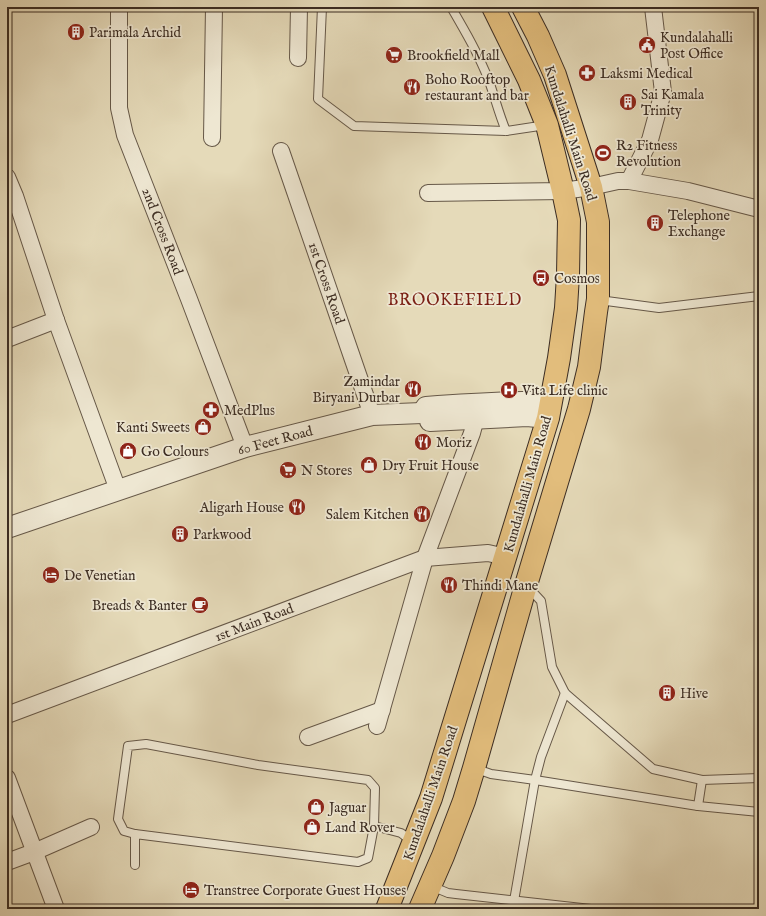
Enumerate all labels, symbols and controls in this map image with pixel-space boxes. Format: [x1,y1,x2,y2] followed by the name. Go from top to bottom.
[66,22,86,42] building icon: Parimala Archid
[89,24,181,42] place label: Parimala Archid
[660,29,733,63] place label: Kundalahalli Post Office
[637,35,657,55] public building icon: Kundalahalli Post Office
[384,45,404,65] supermarket icon: Brookfield Mall
[407,47,500,65] place label: Brookfield Mall
[540,63,601,204] street label: Kundalahalli Main Road
[577,63,597,83] pharmacy icon: Laksmi Medical
[600,65,693,83] place label: Laksmi Medical
[425,71,529,105] place label: Boho Rooftop restaurant and bar
[402,77,422,97] restaurant icon: Boho Rooftop restaurant and bar
[641,86,705,120] place label: Sai Kamala Trinity
[618,92,638,112] building icon: Sai Kamala Trinity
[616,137,682,171] place label: R2 Fitness Revolution
[593,143,613,163] sports icon: R2 Fitness Revolution
[137,185,187,278] street label: 2nd Cross Road
[668,207,730,241] place label: Telephone Exchange
[645,213,665,233] building icon: Telephone Exchange
[304,240,349,327] street label: 1st Cross Road
[531,268,551,288] bus stop icon: Cosmos
[554,270,600,288] place label: Cosmos
[388,291,522,311] district label: BROOKEFIELD
[312,373,400,407] place label: Zamindar Biryani Durbar
[403,379,423,399] restaurant icon: Zamindar Biryani Durbar
[499,380,519,400] hospital icon: Vita Life clinic
[521,382,608,400] place label: Vita Life clinic
[201,400,221,420] pharmacy icon: MedPlus
[224,402,275,420] place label: MedPlus
[500,413,556,555] street label: Kundalahalli Main Road
[193,417,213,437] shop icon: Kanti Sweets
[116,419,190,437] place label: Kanti Sweets
[236,422,315,460] street label: 60 Feet Road
[413,432,433,452] restaurant icon: Moriz
[436,434,472,452] place label: Moriz
[118,441,138,461] shop icon: Go Colours
[141,443,209,461] place label: Go Colours
[359,455,379,475] shop icon: Dry Fruit House
[382,457,479,475] place label: Dry Fruit House
[278,460,298,480] supermarket icon: N Stores
[301,462,352,480] place label: N Stores
[287,497,307,517] restaurant icon: Aligarh House
[199,499,285,517] place label: Aligarh House
[412,504,432,524] restaurant icon: Salem Kitchen
[326,506,410,524] place label: Salem Kitchen
[170,524,190,544] building icon: Parkwood
[193,526,252,544] place label: Parkwood
[41,565,61,585] hotel icon: De Venetian
[64,567,136,585] place label: De Venetian
[439,575,459,595] restaurant icon: Thindi Mane
[462,577,539,595] place label: Thindi Mane
[190,595,210,615] cafe icon: Breads & Banter
[92,597,187,615] place label: Breads & Banter
[212,599,297,646] street label: 1st Main Road
[657,683,677,703] building icon: Hive
[680,685,709,703] place label: Hive
[399,723,463,863] street label: Kundalahalli Main Road
[306,797,326,817] shop icon: Jaguar
[327,799,366,817] place label: Jaguar
[302,817,322,837] shop icon: Land Rover
[325,819,395,837] place label: Land Rover
[181,880,201,900] hotel icon: Transtree Corporate Guest Houses
[204,882,406,900] place label: Transtree Corporate Guest Houses

